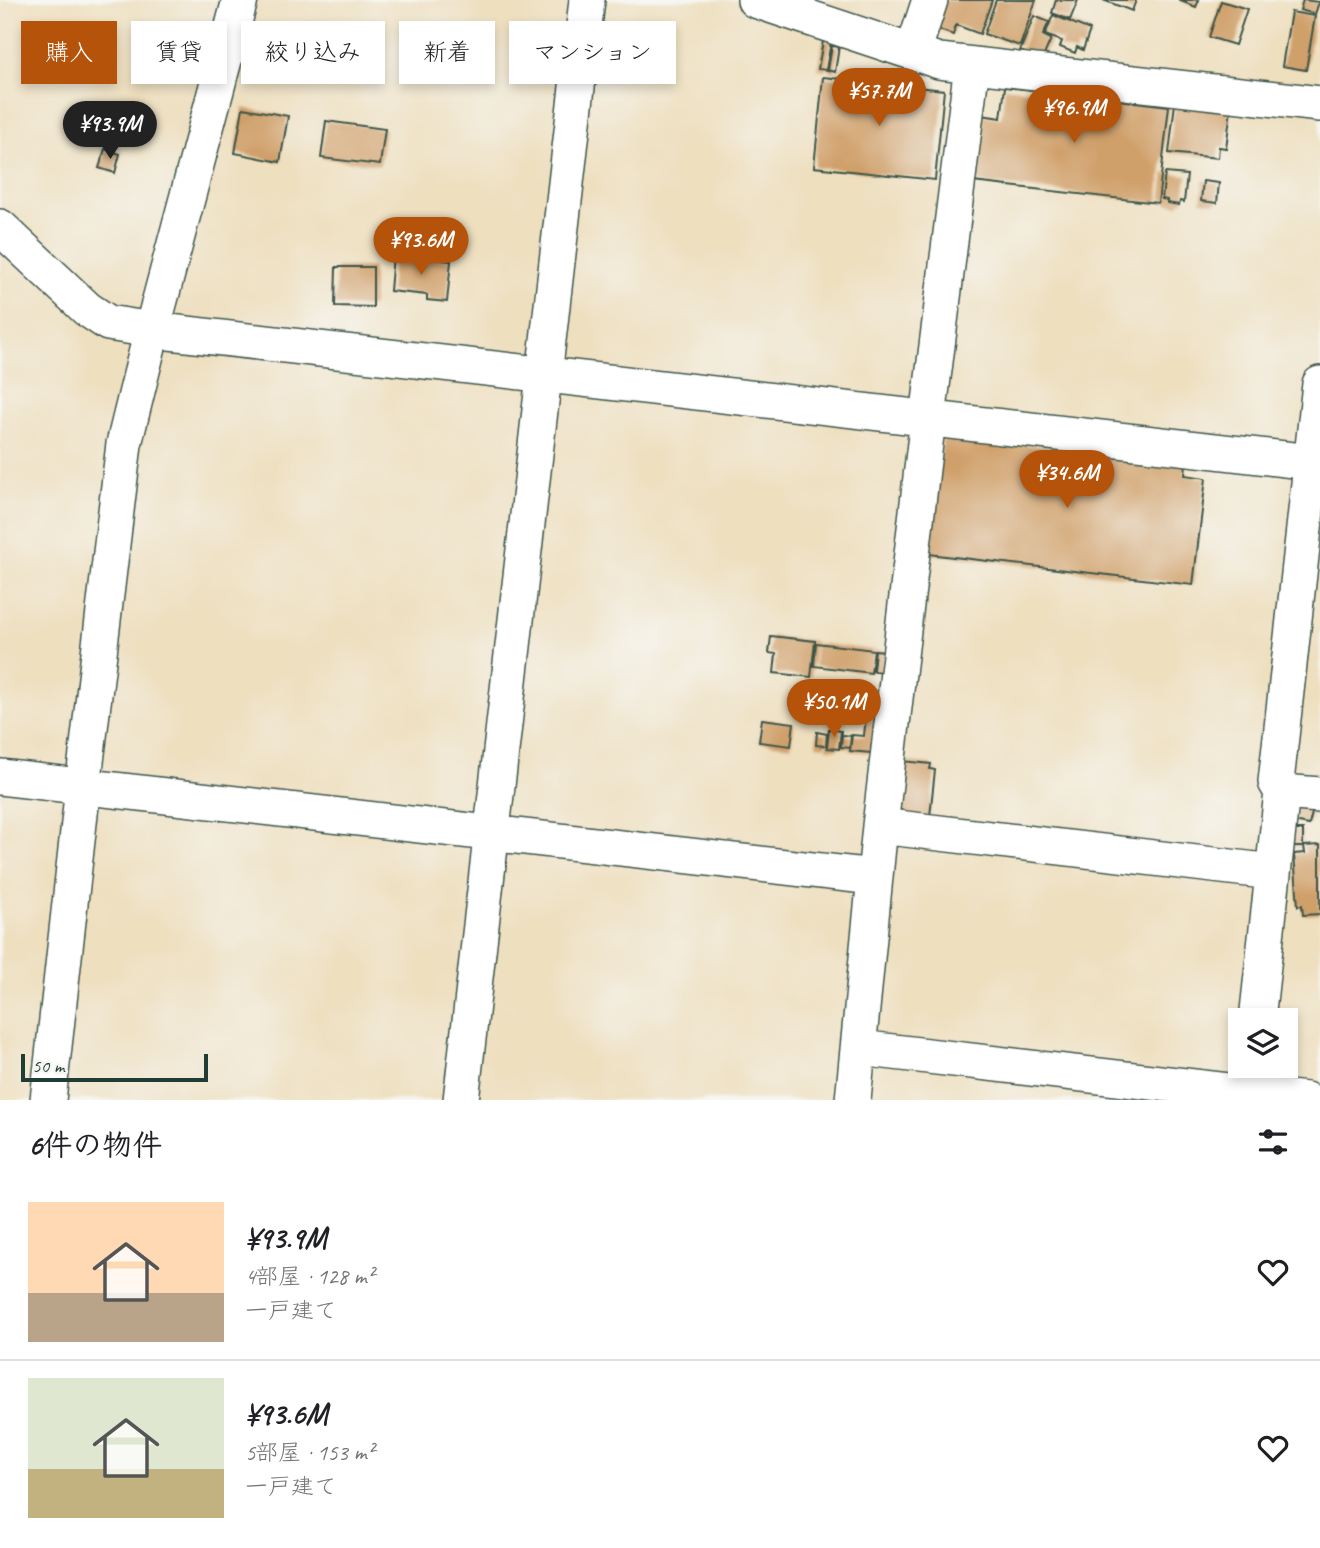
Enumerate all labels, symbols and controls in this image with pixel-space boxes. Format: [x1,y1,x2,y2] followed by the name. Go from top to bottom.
[21,21,117,84] chip: 購入
[131,21,227,84] chip: 賃貸
[241,21,385,84] chip: 絞り込み
[399,21,495,84] chip: 新着
[509,21,676,84] chip: マンション
[822,68,936,128] pin: ¥57.7M
[848,76,910,105] text: ¥57.7M
[1017,86,1131,145] pin: ¥96.9M
[1043,93,1105,122] text: ¥96.9M
[53,102,167,161] pin: ¥93.9M
[79,109,141,138] text: ¥93.9M
[364,218,478,277] pin: ¥93.6M
[390,225,452,254] text: ¥93.6M
[1010,450,1124,510] pin: ¥34.6M
[1035,458,1099,487] text: ¥34.6M
[777,680,891,739] pin: ¥50.1M
[803,687,865,716] text: ¥50.1M
[1228,1008,1298,1078] map controls
[1228,1008,1298,1078] button: layers
[21,1051,208,1083] scale bar
[32,1054,64,1078] text: 50 m
[1254,1123,1292,1161] icon: filters
[28,1126,162,1164] text: 6件の物件
[245,1219,326,1257] text: ¥93.9M
[84,1230,168,1314] icon: home
[1254,1253,1292,1291] icon: heart
[245,1262,374,1291] text: 4部屋 · 128 m²
[245,1296,337,1325] text: 一戸建て
[245,1395,327,1433] text: ¥93.6M
[84,1406,168,1490] icon: home
[1254,1429,1292,1467] icon: heart
[245,1438,374,1467] text: 5部屋 · 153 m²
[245,1472,337,1501] text: 一戸建て

